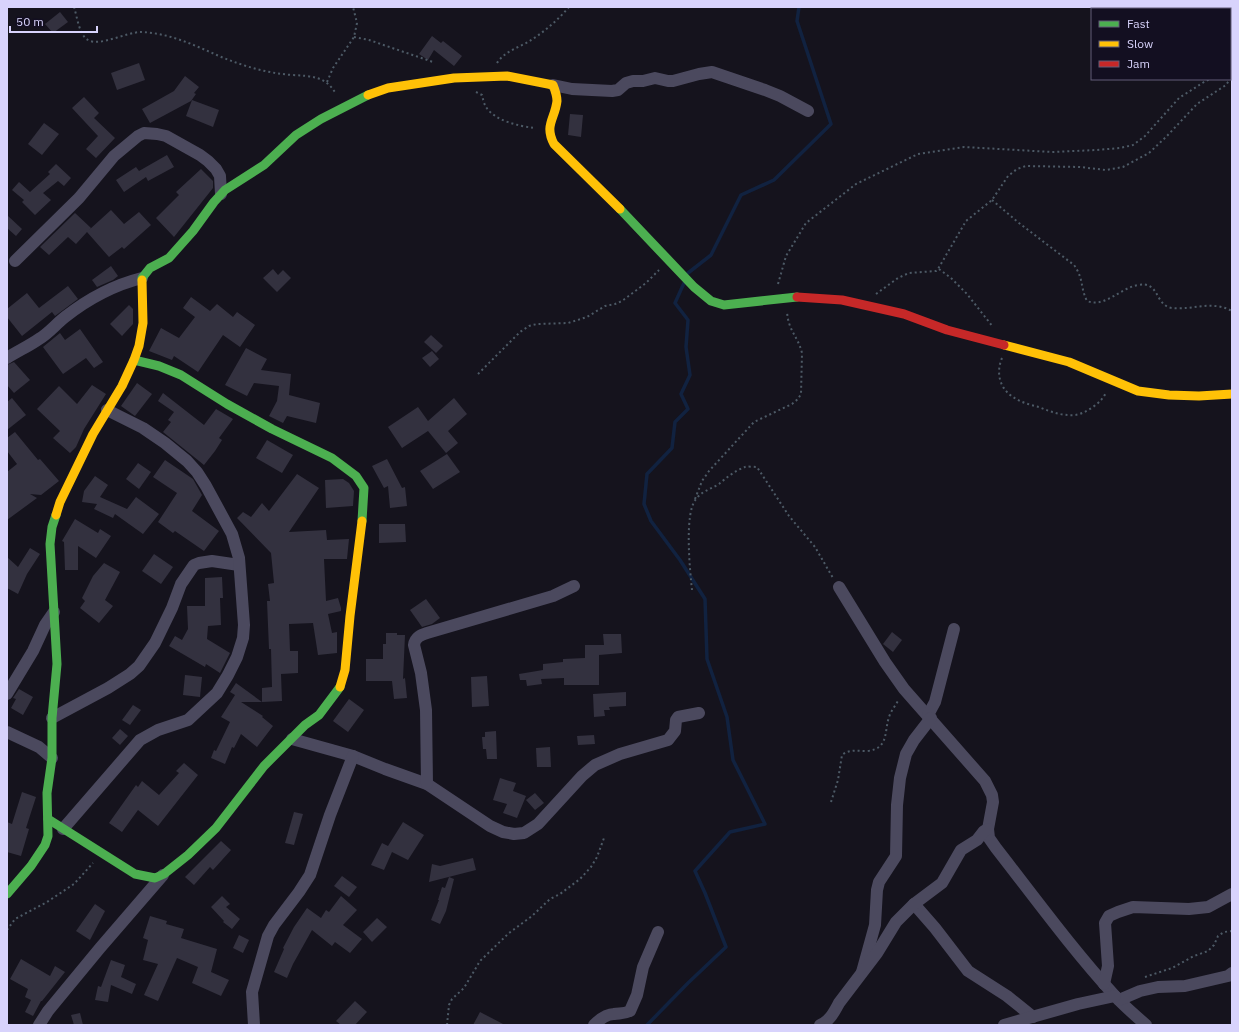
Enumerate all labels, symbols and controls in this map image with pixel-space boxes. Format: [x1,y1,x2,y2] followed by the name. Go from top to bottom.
[10,8,97,34] scale bar
[1091,8,1231,80] legend
[16,14,44,29] text: 50 m
[1127,16,1150,31] text: Fast
[1127,36,1153,51] text: Slow
[1127,56,1150,71] text: Jam

